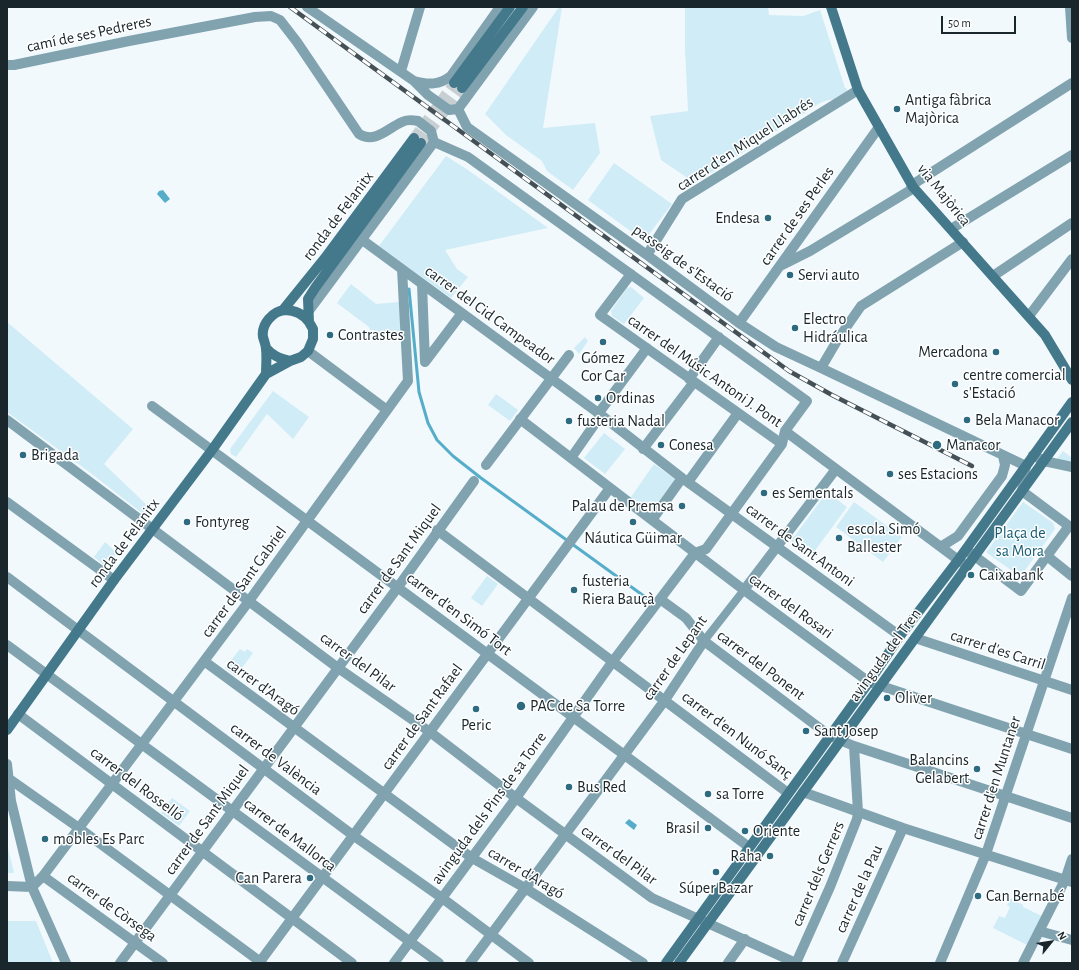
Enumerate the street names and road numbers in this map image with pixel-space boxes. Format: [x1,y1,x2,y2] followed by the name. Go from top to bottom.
[25,11,153,57] street label: camí de ses Pedreres
[673,93,817,195] street label: carrer d'en Miquel Llabrés
[913,160,975,230] street label: via Majòrica
[756,163,838,269] street label: carrer de ses Perles
[298,168,378,264] street label: ronda de Felanitx
[629,220,737,306] street label: passeig de s'Estació
[421,261,559,369] street label: carrer del Cid Campeador
[624,310,786,432] street label: carrer del Músic Antoni J. Pont
[84,495,164,591] street label: ronda de Felanitx
[742,499,858,591] street label: carrer de Sant Antoni
[353,500,445,618] street label: carrer de Sant Miquel
[197,523,291,641] street label: carrer de Sant Gabriel
[403,568,515,660] street label: carrer d'en Simó Tort
[745,569,837,643] street label: carrer del Rosari
[845,605,925,705] street label: avinguda del Tren
[639,612,711,704] street label: carrer de Lepant
[713,626,809,704] street label: carrer del Ponent
[948,626,1048,674] street label: carrer d'es Carril
[316,628,400,696] street label: carrer del Pilar
[223,654,303,720] street label: carrer d'Aragó
[377,660,467,774] street label: carrer de Sant Rafael
[678,687,796,783] street label: carrer d'en Nunó Sanç
[967,714,1025,842] street label: carrer d'en Muntaner
[226,718,326,800] street label: carrer de València
[427,728,551,888] street label: avinguda dels Pins de sa Torre
[86,743,188,825] street label: carrer del Rosselló
[161,761,253,879] street label: carrer de Sant Miquel
[240,794,340,876] street label: carrer de Mallorca
[787,819,849,929] street label: carrer dels Gerrers
[577,821,661,889] street label: carrer del Pilar
[831,842,887,936] street label: carrer de la Pau
[484,843,568,903] street label: carrer d'Aragó
[63,868,161,946] street label: carrer de Còrsega

